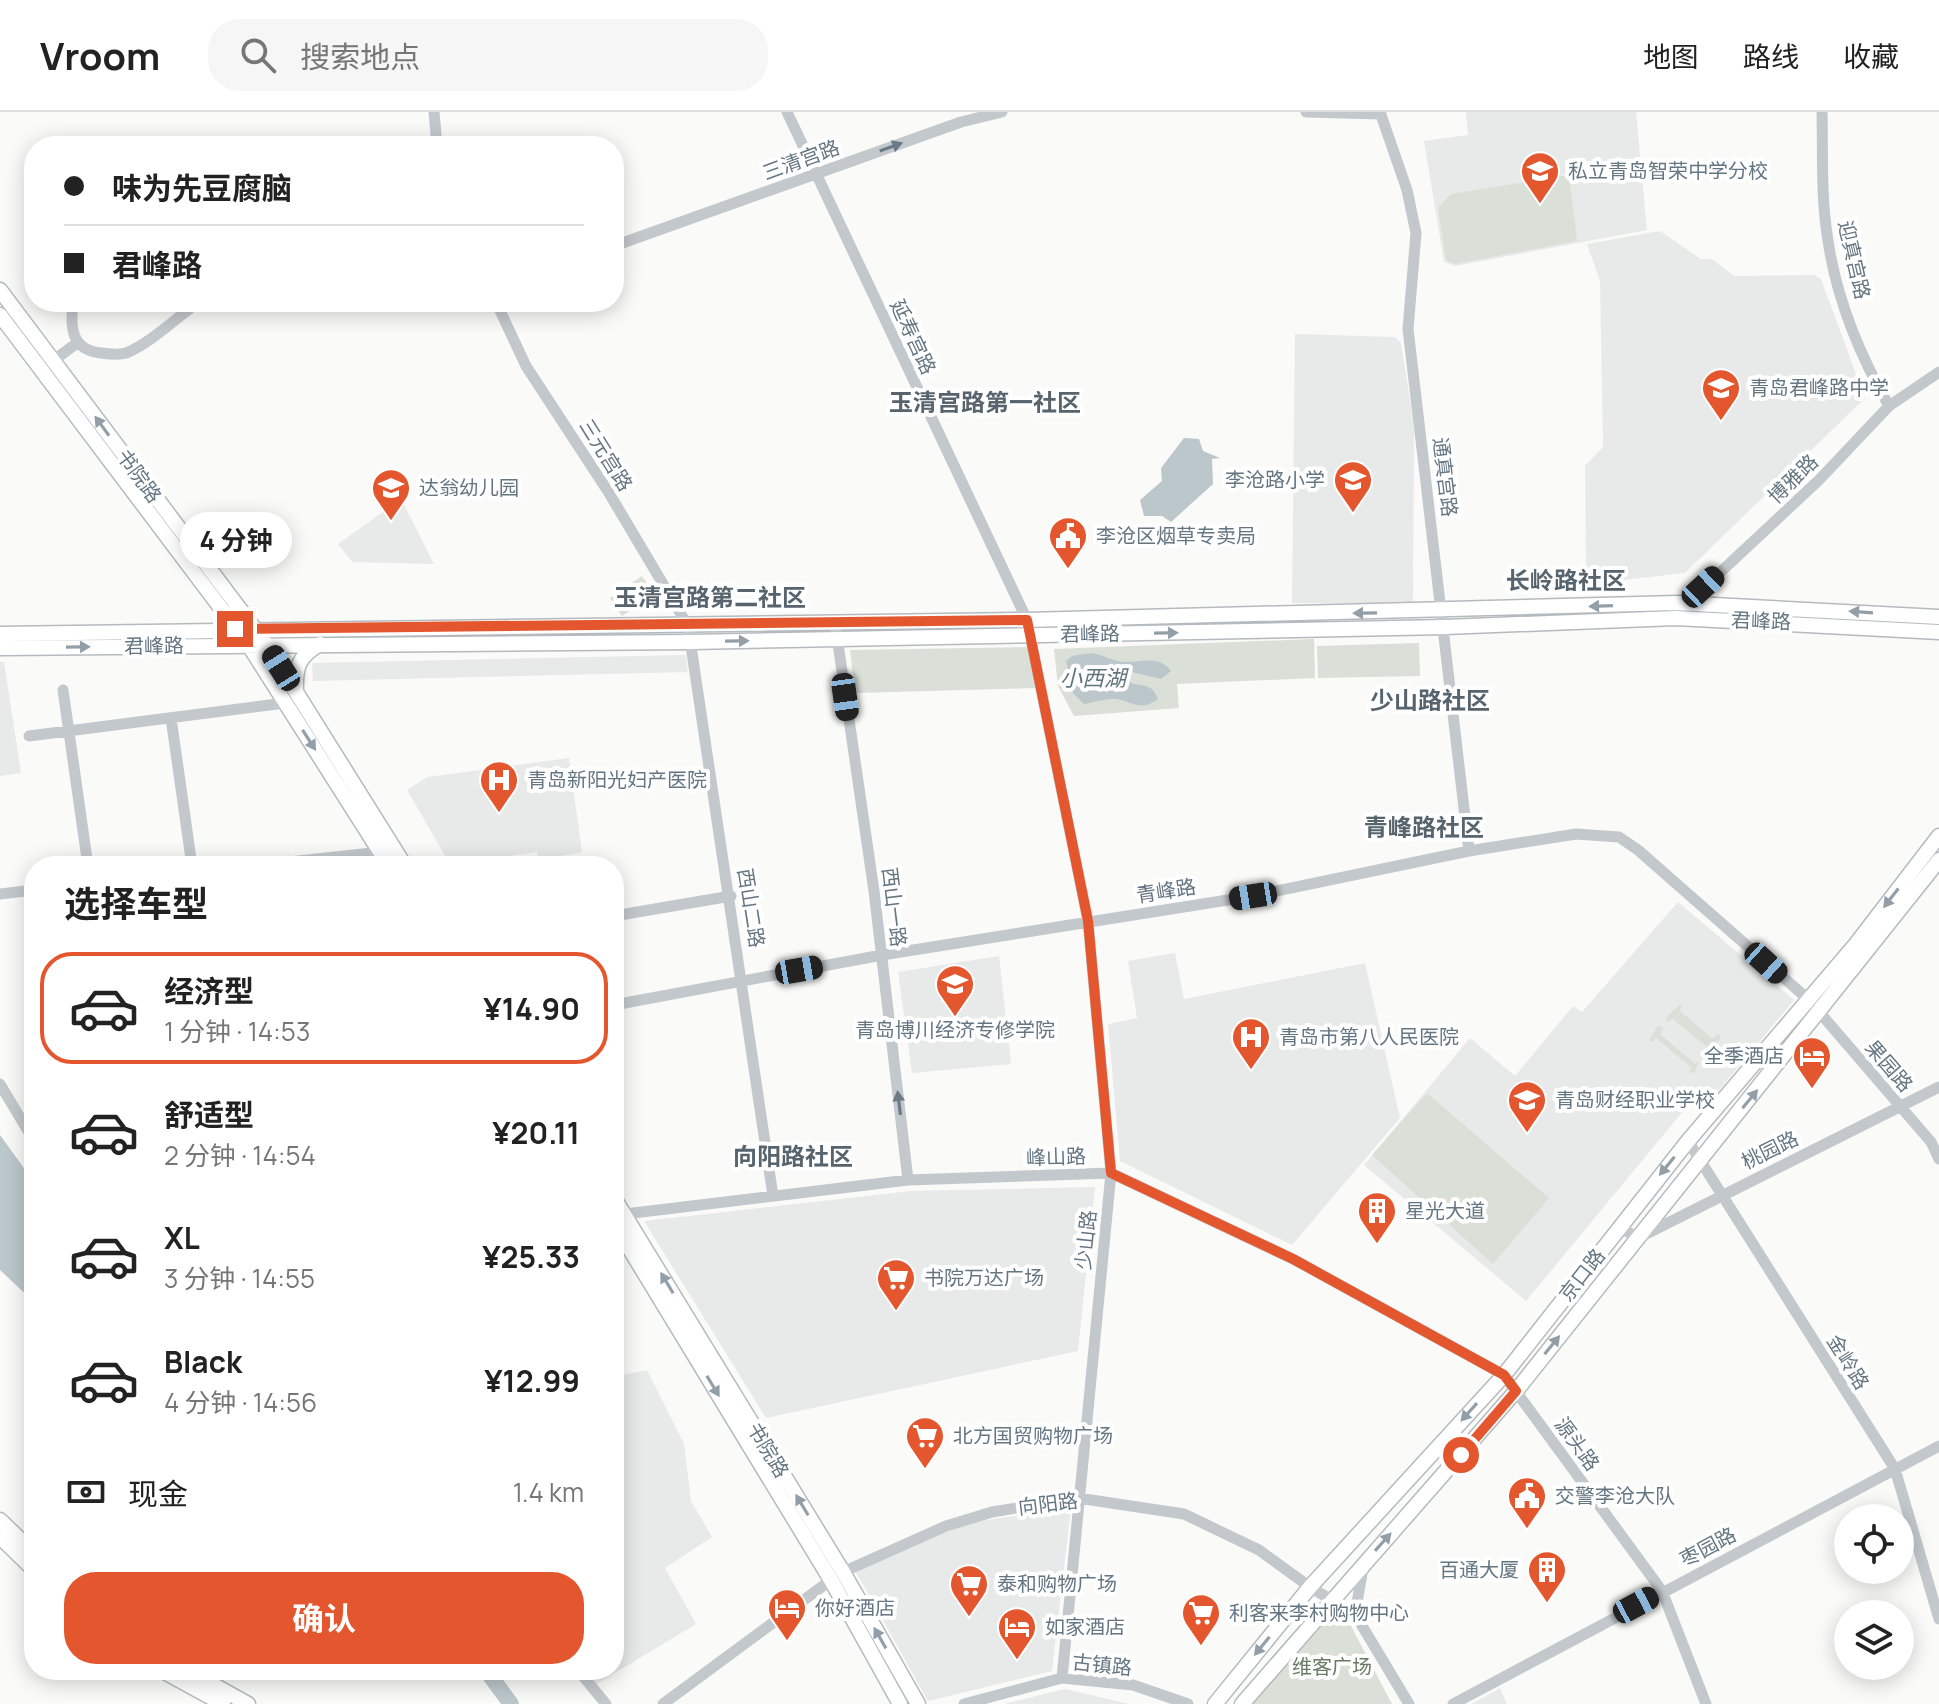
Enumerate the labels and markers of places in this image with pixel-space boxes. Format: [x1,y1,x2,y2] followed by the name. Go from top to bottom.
[1519,150,1561,205] school or university icon: 私立青岛智荣中学分校
[1568,157,1768,184] place label: 私立青岛智荣中学分校
[1700,367,1742,422] school or university icon: 青岛君峰路中学
[1749,374,1889,401] place label: 青岛君峰路中学
[1332,459,1374,514] school or university icon: 李沧路小学
[1225,466,1325,493] place label: 李沧路小学
[370,467,412,522] school or university icon: 达翁幼儿园
[419,474,519,501] place label: 达翁幼儿园
[1047,515,1089,570] public building icon: 李沧区烟草专卖局
[1096,522,1256,549] place label: 李沧区烟草专卖局
[478,759,520,814] hospital icon: 青岛新阳光妇产医院
[527,766,707,793] place label: 青岛新阳光妇产医院
[934,963,976,1018] school or university icon: 青岛博川经济专修学院
[855,1016,1055,1043] place label: 青岛博川经济专修学院
[1230,1016,1272,1071] hospital icon: 青岛市第八人民医院
[1279,1023,1459,1050] place label: 青岛市第八人民医院
[1791,1035,1833,1090] hotel icon: 全季酒店
[1704,1042,1784,1069] place label: 全季酒店
[1506,1079,1548,1134] school or university icon: 青岛财经职业学校
[1555,1086,1715,1113] place label: 青岛财经职业学校
[1356,1190,1398,1245] building icon: 星光大道
[1405,1197,1485,1224] place label: 星光大道
[875,1257,917,1312] supermarket icon: 书院万达广场
[924,1264,1044,1291] place label: 书院万达广场
[904,1415,946,1470] supermarket icon: 北方国贸购物广场
[953,1422,1113,1449] place label: 北方国贸购物广场
[1506,1475,1548,1530] public building icon: 交警李沧大队
[1555,1482,1675,1509] place label: 交警李沧大队
[1526,1549,1568,1604] building icon: 百通大厦
[1439,1556,1519,1583] place label: 百通大厦
[948,1563,990,1618] supermarket icon: 泰和购物广场
[997,1570,1117,1597] place label: 泰和购物广场
[766,1587,808,1642] hotel icon: 你好酒店
[1180,1592,1222,1647] supermarket icon: 利客来李村购物中心
[815,1594,895,1621] place label: 你好酒店
[1229,1599,1409,1626] place label: 利客来李村购物中心
[996,1606,1038,1661] hotel icon: 如家酒店
[1045,1613,1125,1640] place label: 如家酒店

